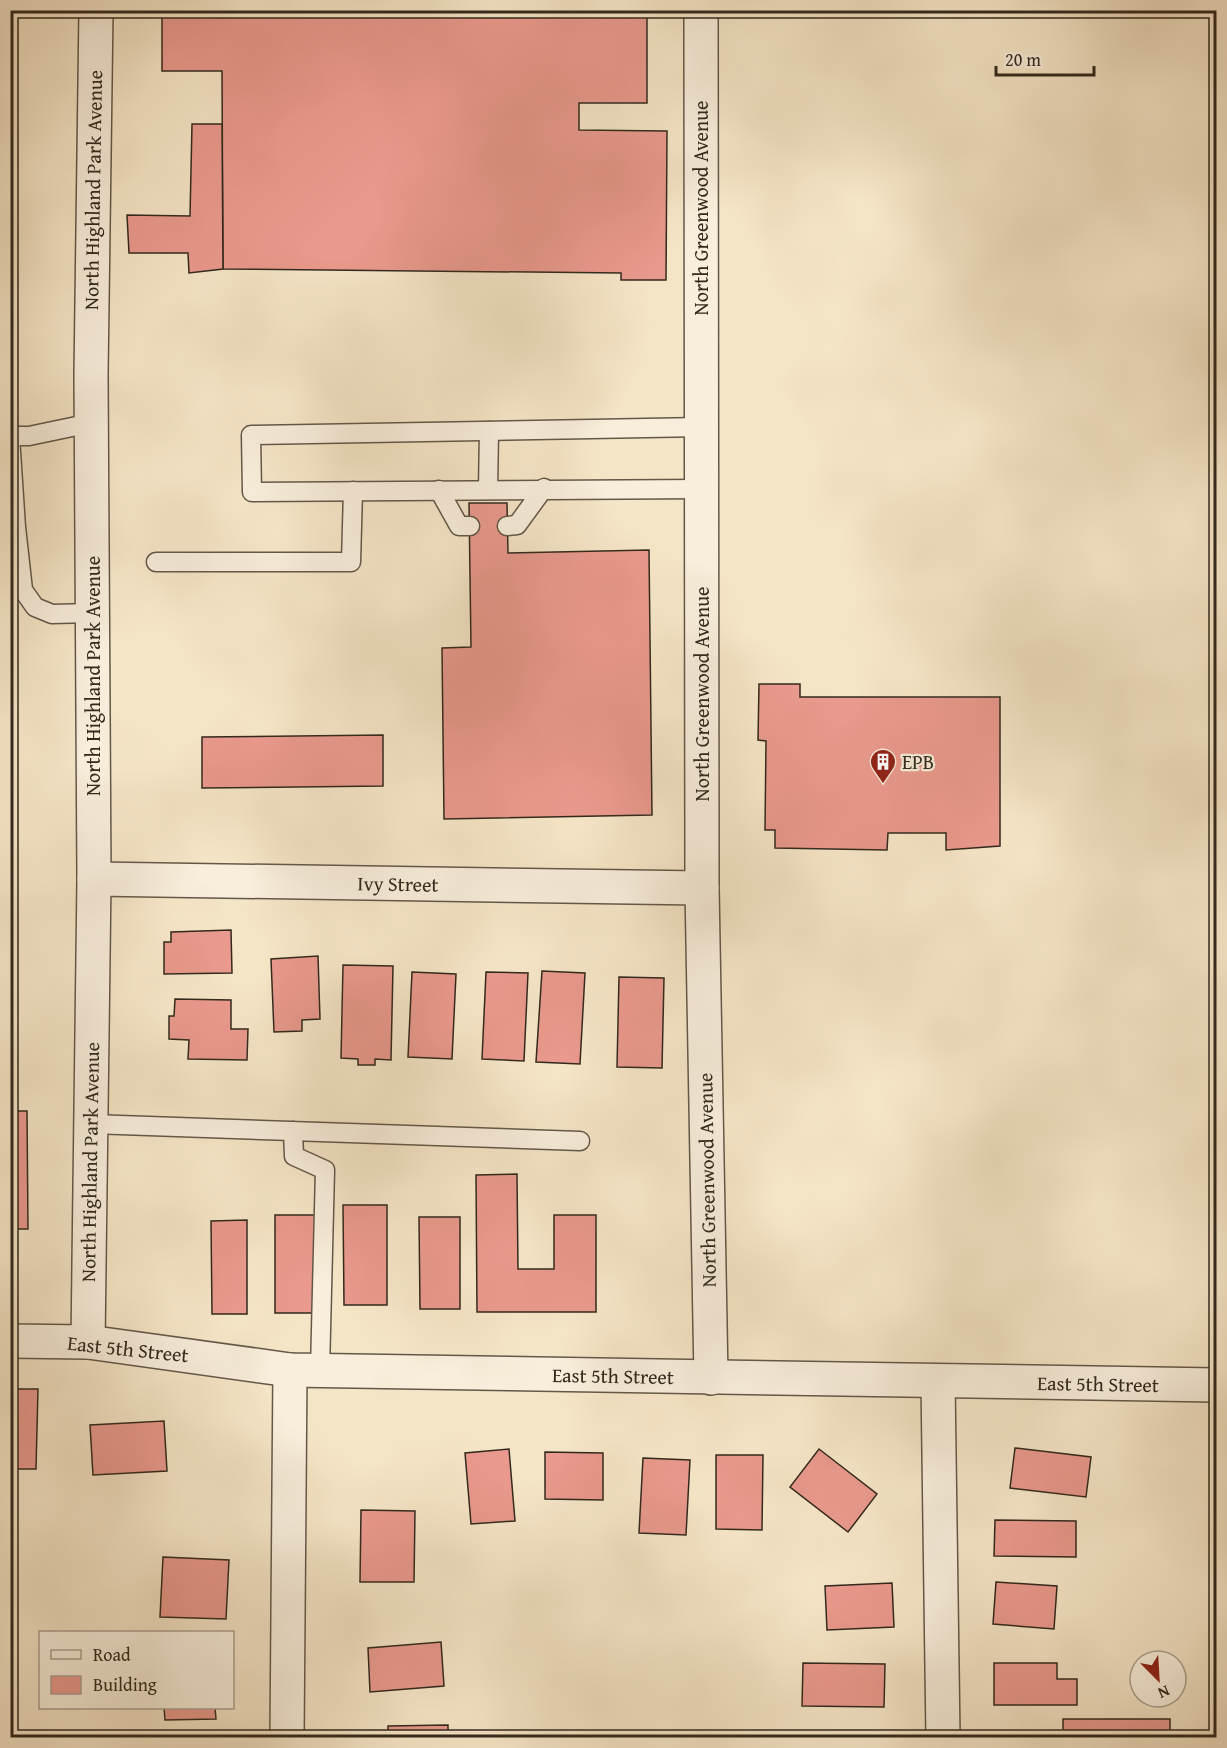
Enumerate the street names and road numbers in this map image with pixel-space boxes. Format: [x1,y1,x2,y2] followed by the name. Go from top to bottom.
[76,70,109,310] street label: North Highland Park Avenue
[686,101,715,315] street label: North Greenwood Avenue
[78,556,107,796] street label: North Highland Park Avenue
[687,587,716,801] street label: North Greenwood Avenue
[357,868,439,899] street label: Ivy Street
[73,1042,106,1282] street label: North Highland Park Avenue
[690,1072,723,1288] street label: North Greenwood Avenue
[66,1328,190,1369] street label: East 5th Street
[552,1360,674,1391] street label: East 5th Street
[1037,1368,1159,1399] street label: East 5th Street

